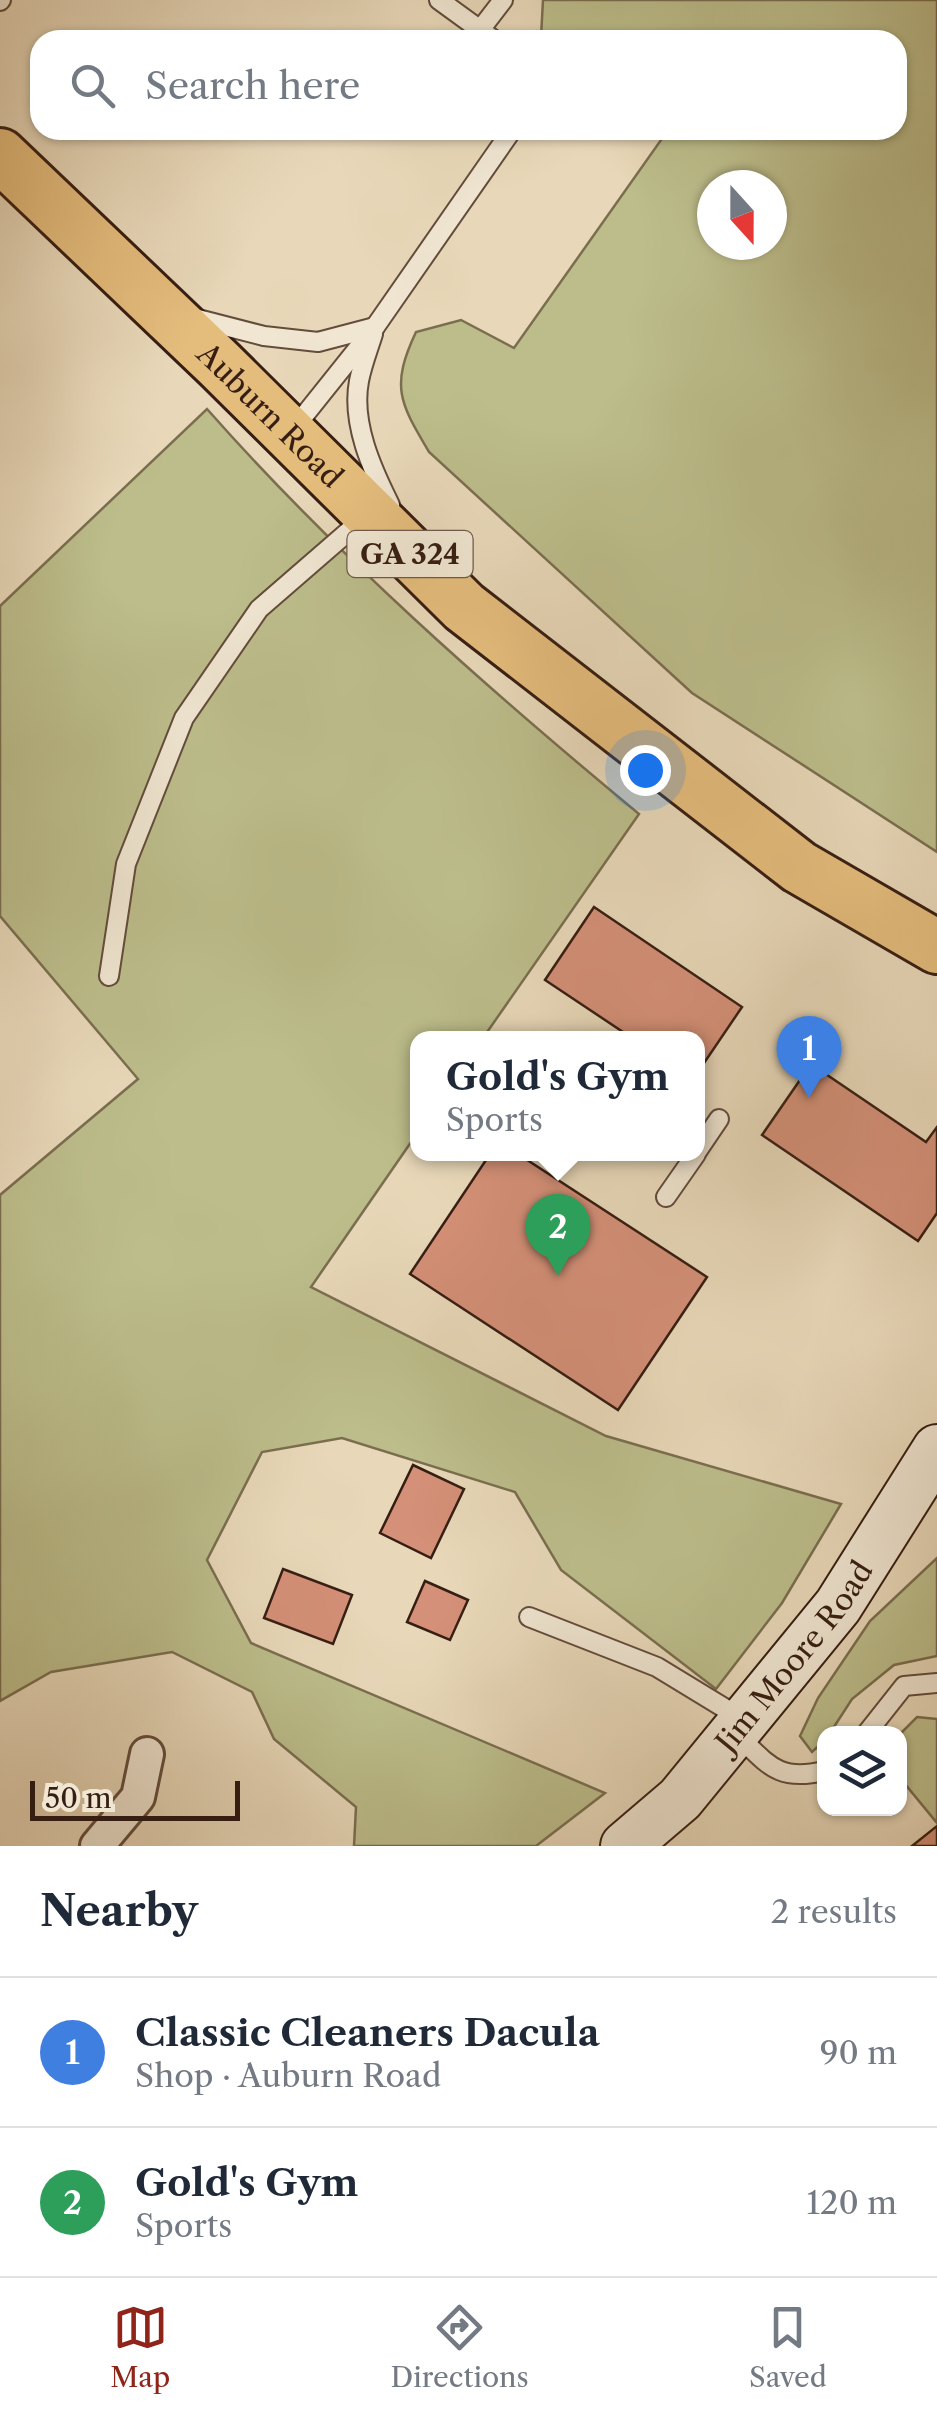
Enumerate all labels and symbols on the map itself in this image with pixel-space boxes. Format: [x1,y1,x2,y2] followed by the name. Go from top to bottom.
[697,170,787,260] north arrow
[189,334,351,495] street label: Auburn Road
[348,531,472,577] road number: GA 324
[620,745,671,796] your location
[776,1016,842,1098] pin: 1
[526,1194,590,1276] pin: 2
[705,1554,880,1763] street label: Jim Moore Road
[30,1776,240,1820] scale bar

